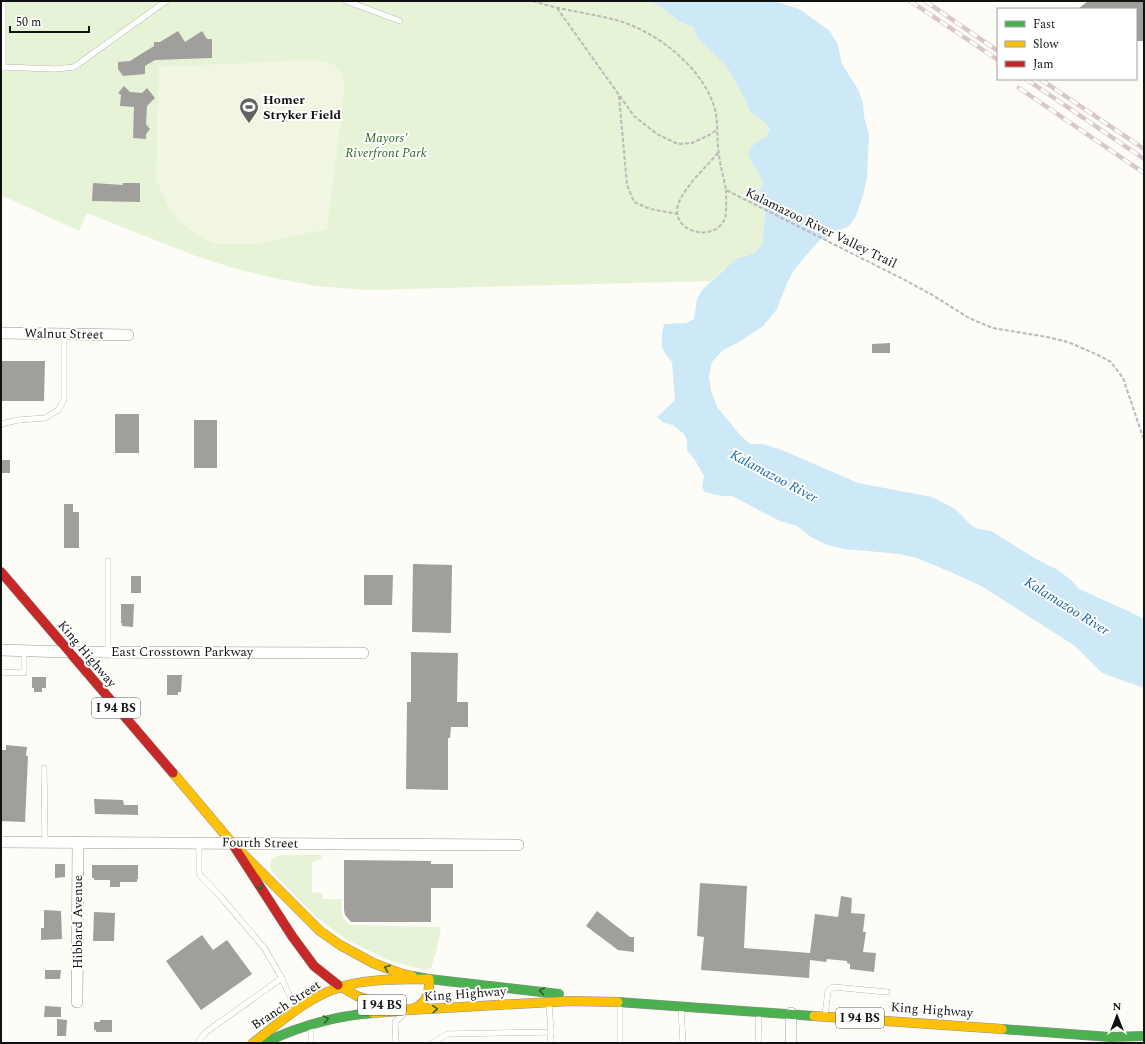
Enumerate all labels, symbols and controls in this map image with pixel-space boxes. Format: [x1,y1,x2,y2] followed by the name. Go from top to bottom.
[10,8,89,34] scale bar
[997,8,1137,80] legend
[16,13,41,32] text: 50 m
[1033,15,1055,34] text: Fast
[1033,35,1059,54] text: Slow
[1033,55,1054,74] text: Jam
[263,90,341,125] place label: Homer Stryker Field
[238,96,260,124] sports icon: Homer Stryker Field
[345,128,427,163] park label: Mayors' Riverfront Park
[742,182,900,274] street label: Kalamazoo River Valley Trail
[24,323,104,345] street label: Walnut Street
[726,444,822,508] water label: Kalamazoo River
[1020,571,1114,641] water label: Kalamazoo River
[53,616,122,693] street label: King Highway
[111,642,254,662] street label: East Crosstown Parkway
[92,698,140,718] road number: I 94 BS
[222,832,299,854] street label: Fourth Street
[68,875,88,969] street label: Hibbard Avenue
[255,883,262,890] one-way arrow
[383,964,390,973] one-way arrow
[247,975,325,1035] street label: Branch Street
[423,981,508,1007] street label: King Highway
[539,987,546,996] one-way arrow
[358,995,406,1015] road number: I 94 BS
[1097,996,1137,1036] north arrow
[890,997,975,1023] street label: King Highway
[1113,998,1122,1015] text: N
[432,1005,438,1013] one-way arrow
[836,1008,884,1028] road number: I 94 BS
[323,1015,329,1023] one-way arrow

